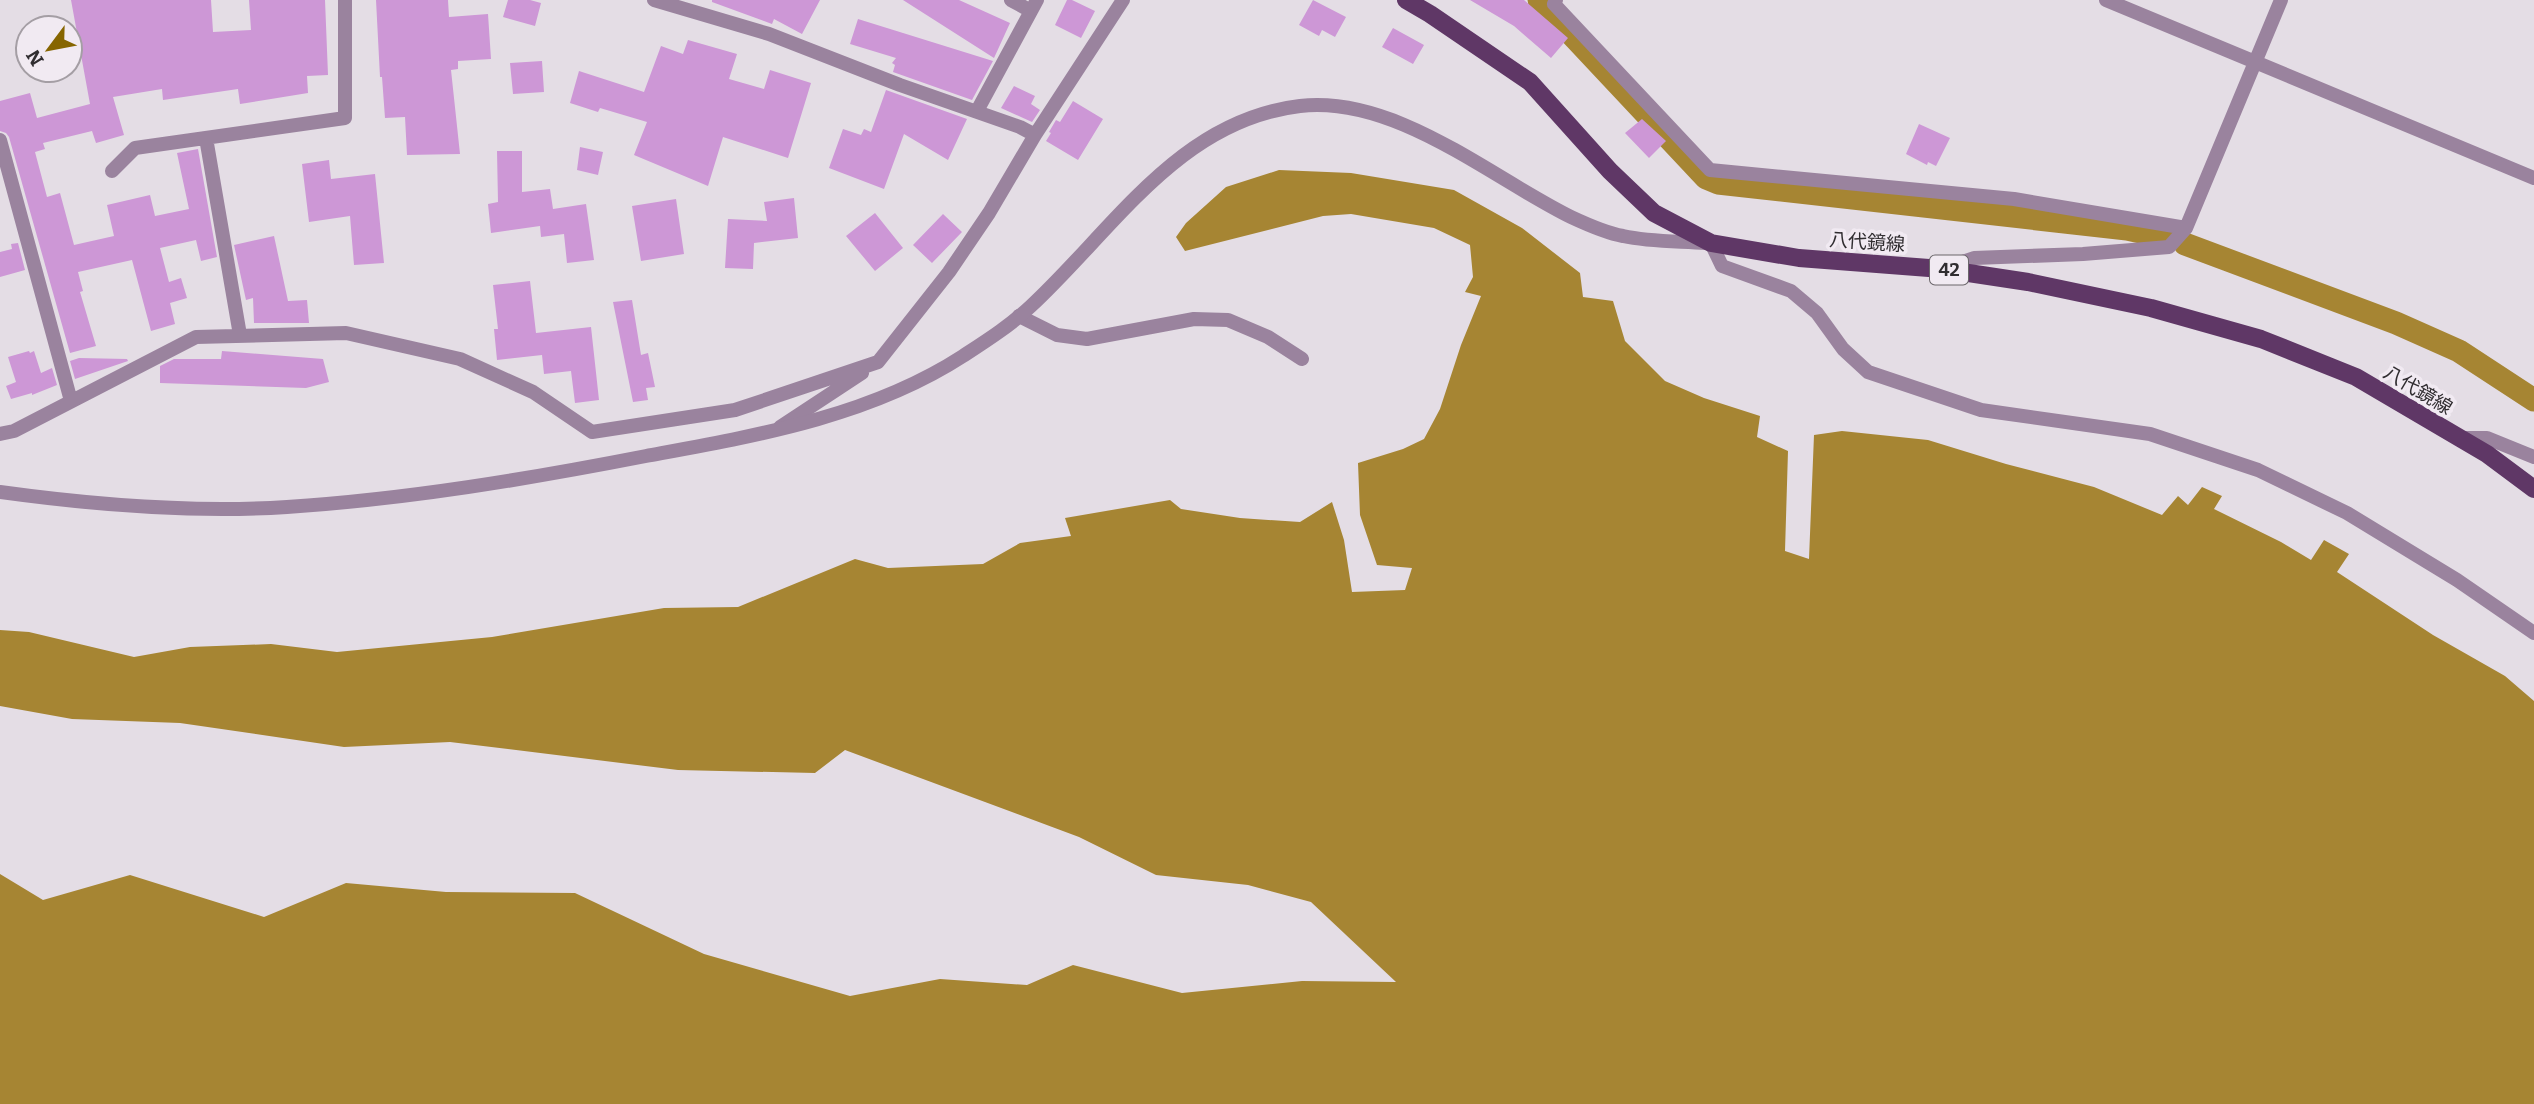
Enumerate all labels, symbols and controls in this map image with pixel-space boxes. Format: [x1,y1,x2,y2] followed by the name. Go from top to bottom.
[14,14,84,84] north arrow
[21,45,49,70] text: N
[1828,228,1906,256] street label: 八代鏡線
[1930,256,1968,284] road number: 42
[2379,361,2457,419] street label: 八代鏡線

